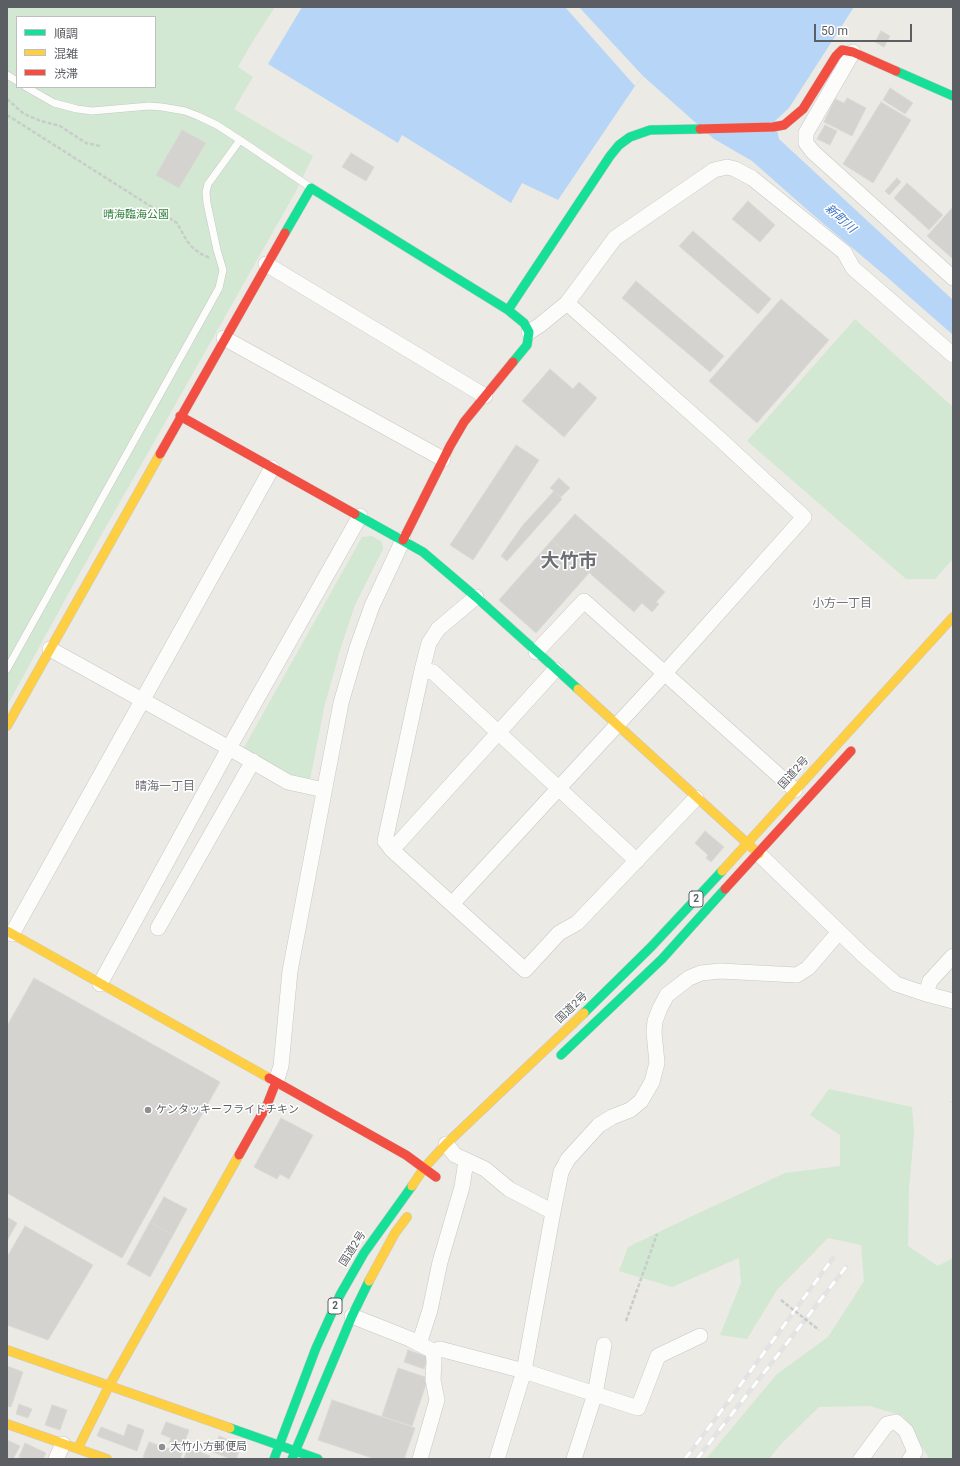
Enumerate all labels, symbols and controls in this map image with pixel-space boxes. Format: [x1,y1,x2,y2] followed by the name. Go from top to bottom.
[16,16,156,88] legend
[816,16,914,42] scale bar
[821,24,848,38] text: 50 m
[54,27,78,41] text: 順調
[54,47,78,61] text: 混雑
[54,67,78,81] text: 渋滞
[822,202,858,236] water label: 新町川
[103,208,169,222] park label: 晴海臨海公園
[541,551,597,573] district label: 大竹市
[812,597,872,611] district label: 小方一丁目
[776,754,812,792] street label: 国道2号
[135,780,195,794] district label: 晴海一丁目
[689,891,703,907] road number: 2
[553,990,591,1026] street label: 国道2号
[156,1103,299,1117] place label: ケンタッキーフライドチキン
[143,1105,153,1115] marker: ケンタッキーフライドチキン
[337,1229,369,1269] street label: 国道2号
[328,1298,342,1314] road number: 2
[170,1440,247,1454] place label: 大竹小方郵便局
[157,1442,167,1452] marker: 大竹小方郵便局

